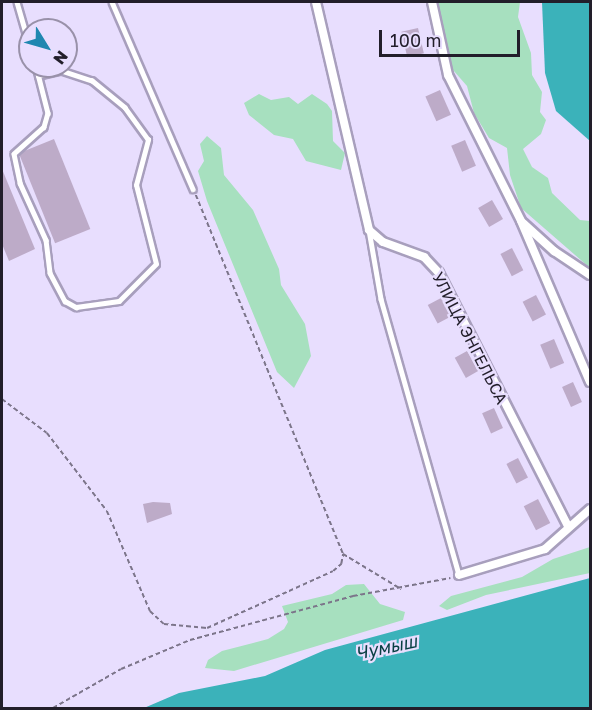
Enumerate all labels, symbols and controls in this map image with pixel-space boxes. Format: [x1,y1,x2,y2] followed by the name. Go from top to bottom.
[18,18,78,78] north arrow
[382,18,523,56] scale bar
[390,29,441,51] text: 100 m
[49,47,72,69] text: N
[428,269,512,407] street label: УЛИЦА ЭНГЕЛЬСА
[353,630,419,664] water label: Чумыш

